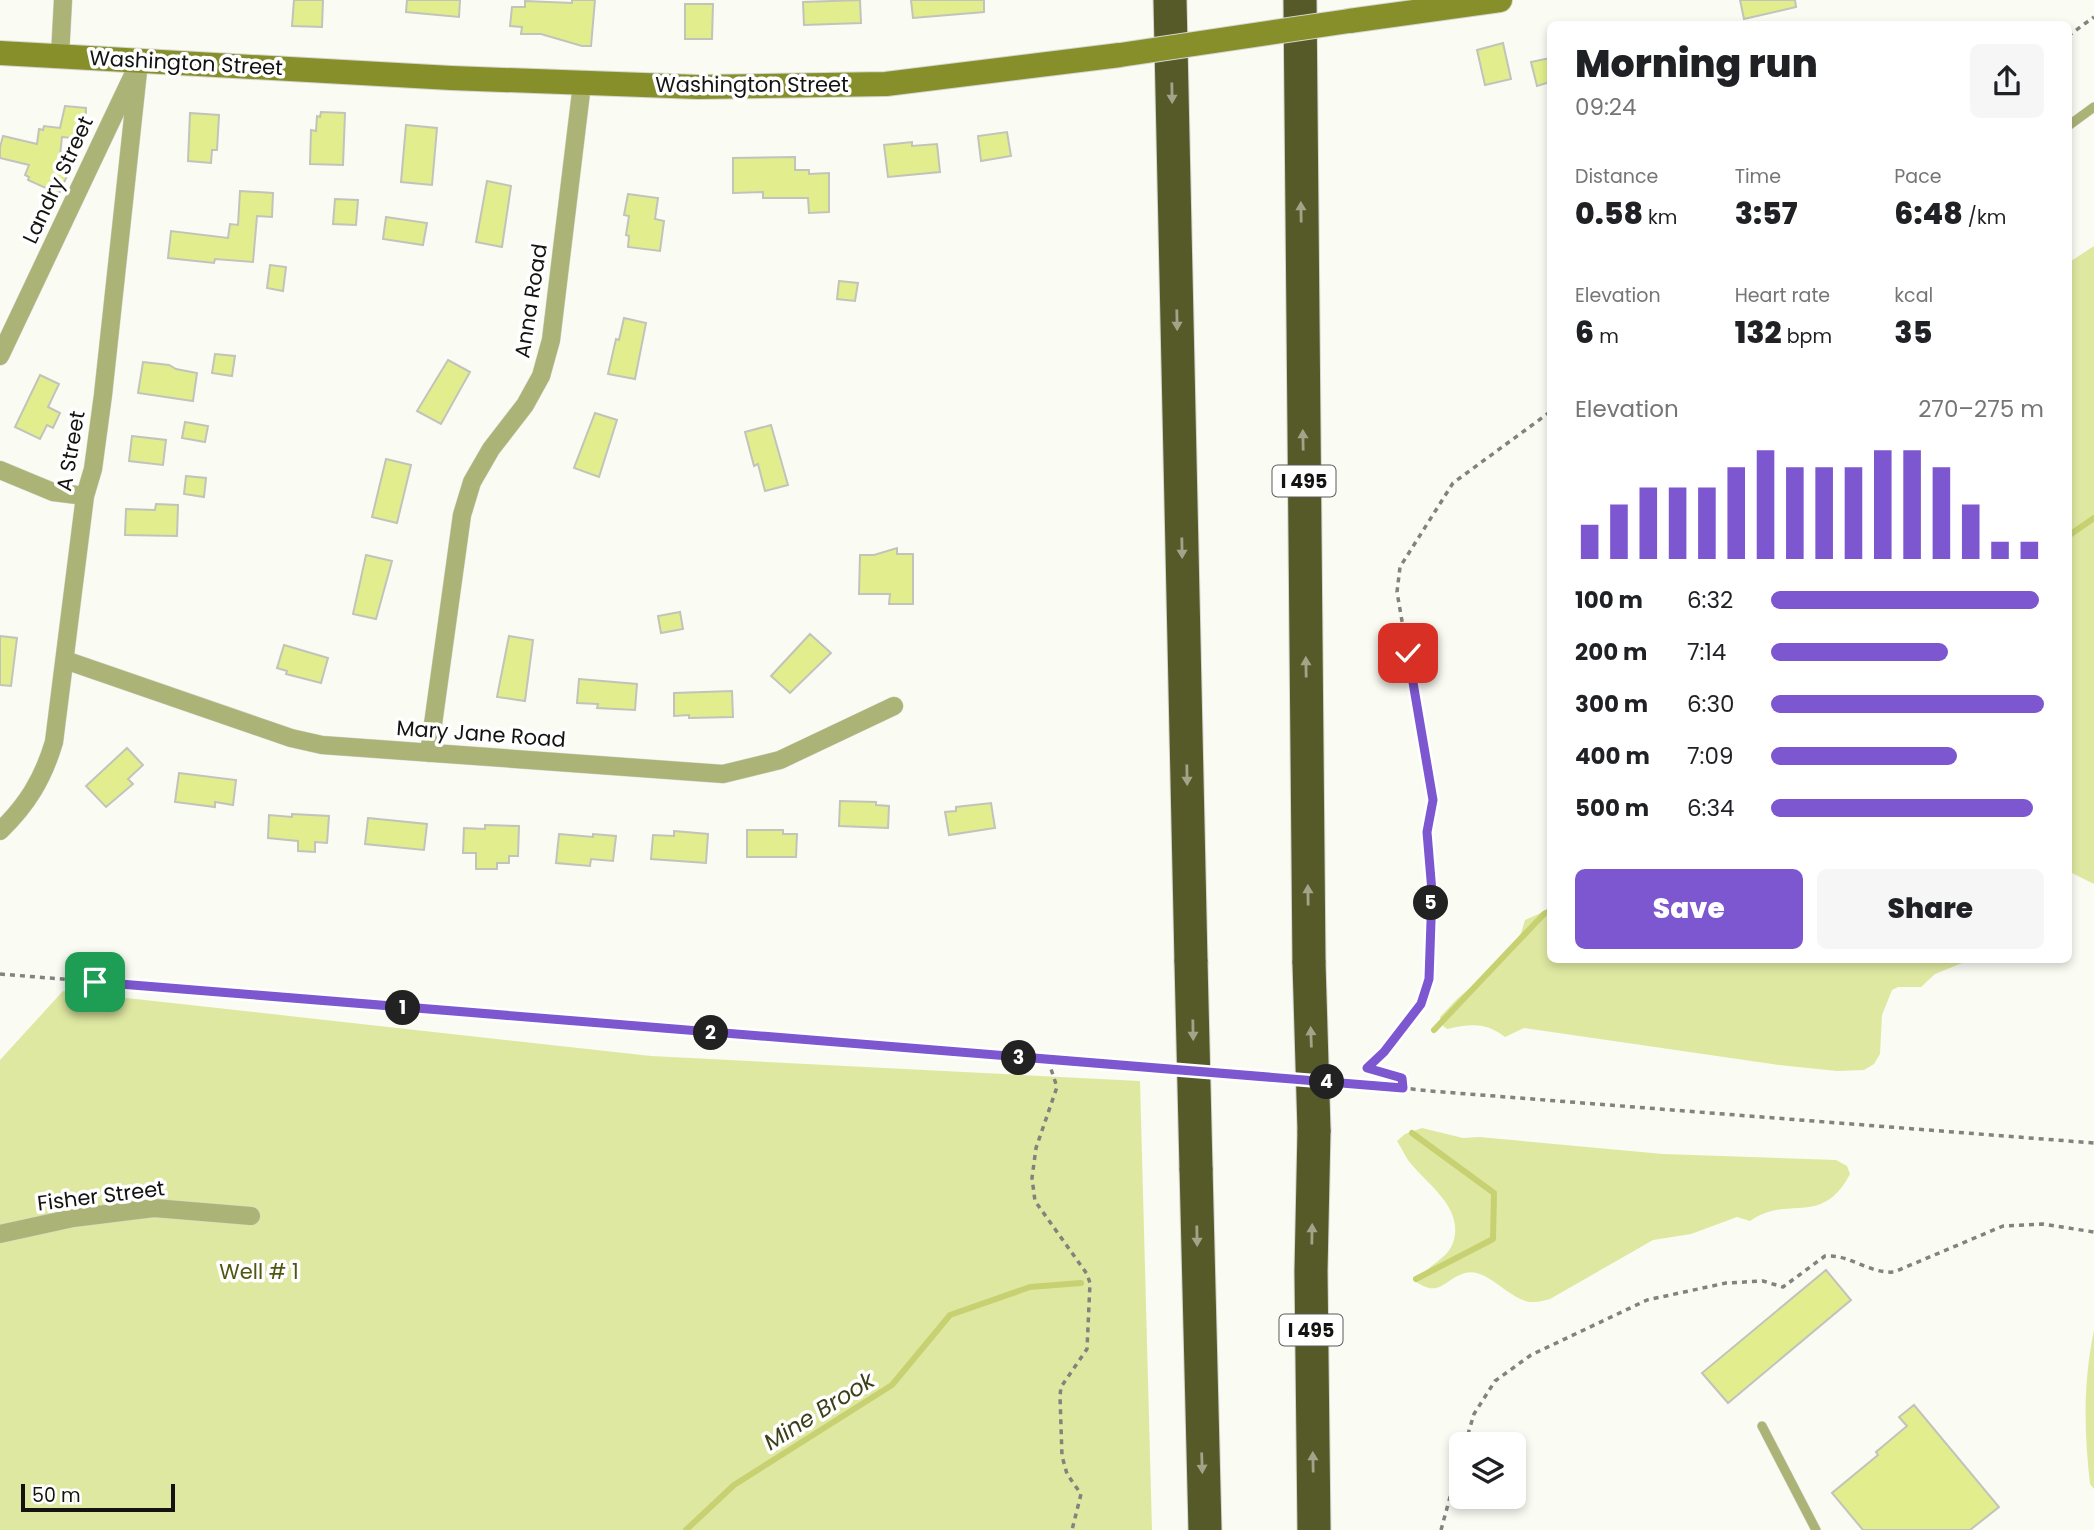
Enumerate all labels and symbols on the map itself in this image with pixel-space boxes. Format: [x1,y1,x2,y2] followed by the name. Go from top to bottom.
[89,43,283,82] street label: Washington Street
[655,70,849,99] street label: Washington Street
[1167,82,1178,104] one-way arrow
[15,111,100,248] street label: Landry Street
[1295,201,1306,223] one-way arrow
[507,242,554,360] street label: Anna Road
[1172,309,1183,331] one-way arrow
[49,408,92,493] street label: A Street
[1297,428,1309,450] one-way arrow
[1272,466,1336,496] road number: I 495
[1176,537,1188,559] one-way arrow
[1378,623,1438,683] pin
[1300,656,1312,678] one-way arrow
[395,713,567,754] street label: Mary Jane Road
[1181,764,1193,786] one-way arrow
[1302,883,1314,905] one-way arrow
[1414,886,1448,920] pin: 5
[65,952,125,1012] pin
[386,990,420,1026] pin: 1
[694,1016,728,1050] pin: 2
[1187,1019,1198,1041] one-way arrow
[1305,1026,1317,1048] one-way arrow
[1002,1040,1036,1076] pin: 3
[1310,1064,1344,1100] pin: 4
[36,1173,166,1218] street label: Fisher Street
[1306,1223,1318,1245] one-way arrow
[1191,1225,1203,1247] one-way arrow
[219,1257,299,1286] park label: Well # 1
[1280,1314,1342,1346] road number: I 495
[757,1364,882,1458] water label: Mine Brook
[1307,1451,1319,1473] one-way arrow
[1197,1453,1208,1475] one-way arrow
[21,1481,175,1513] scale bar

